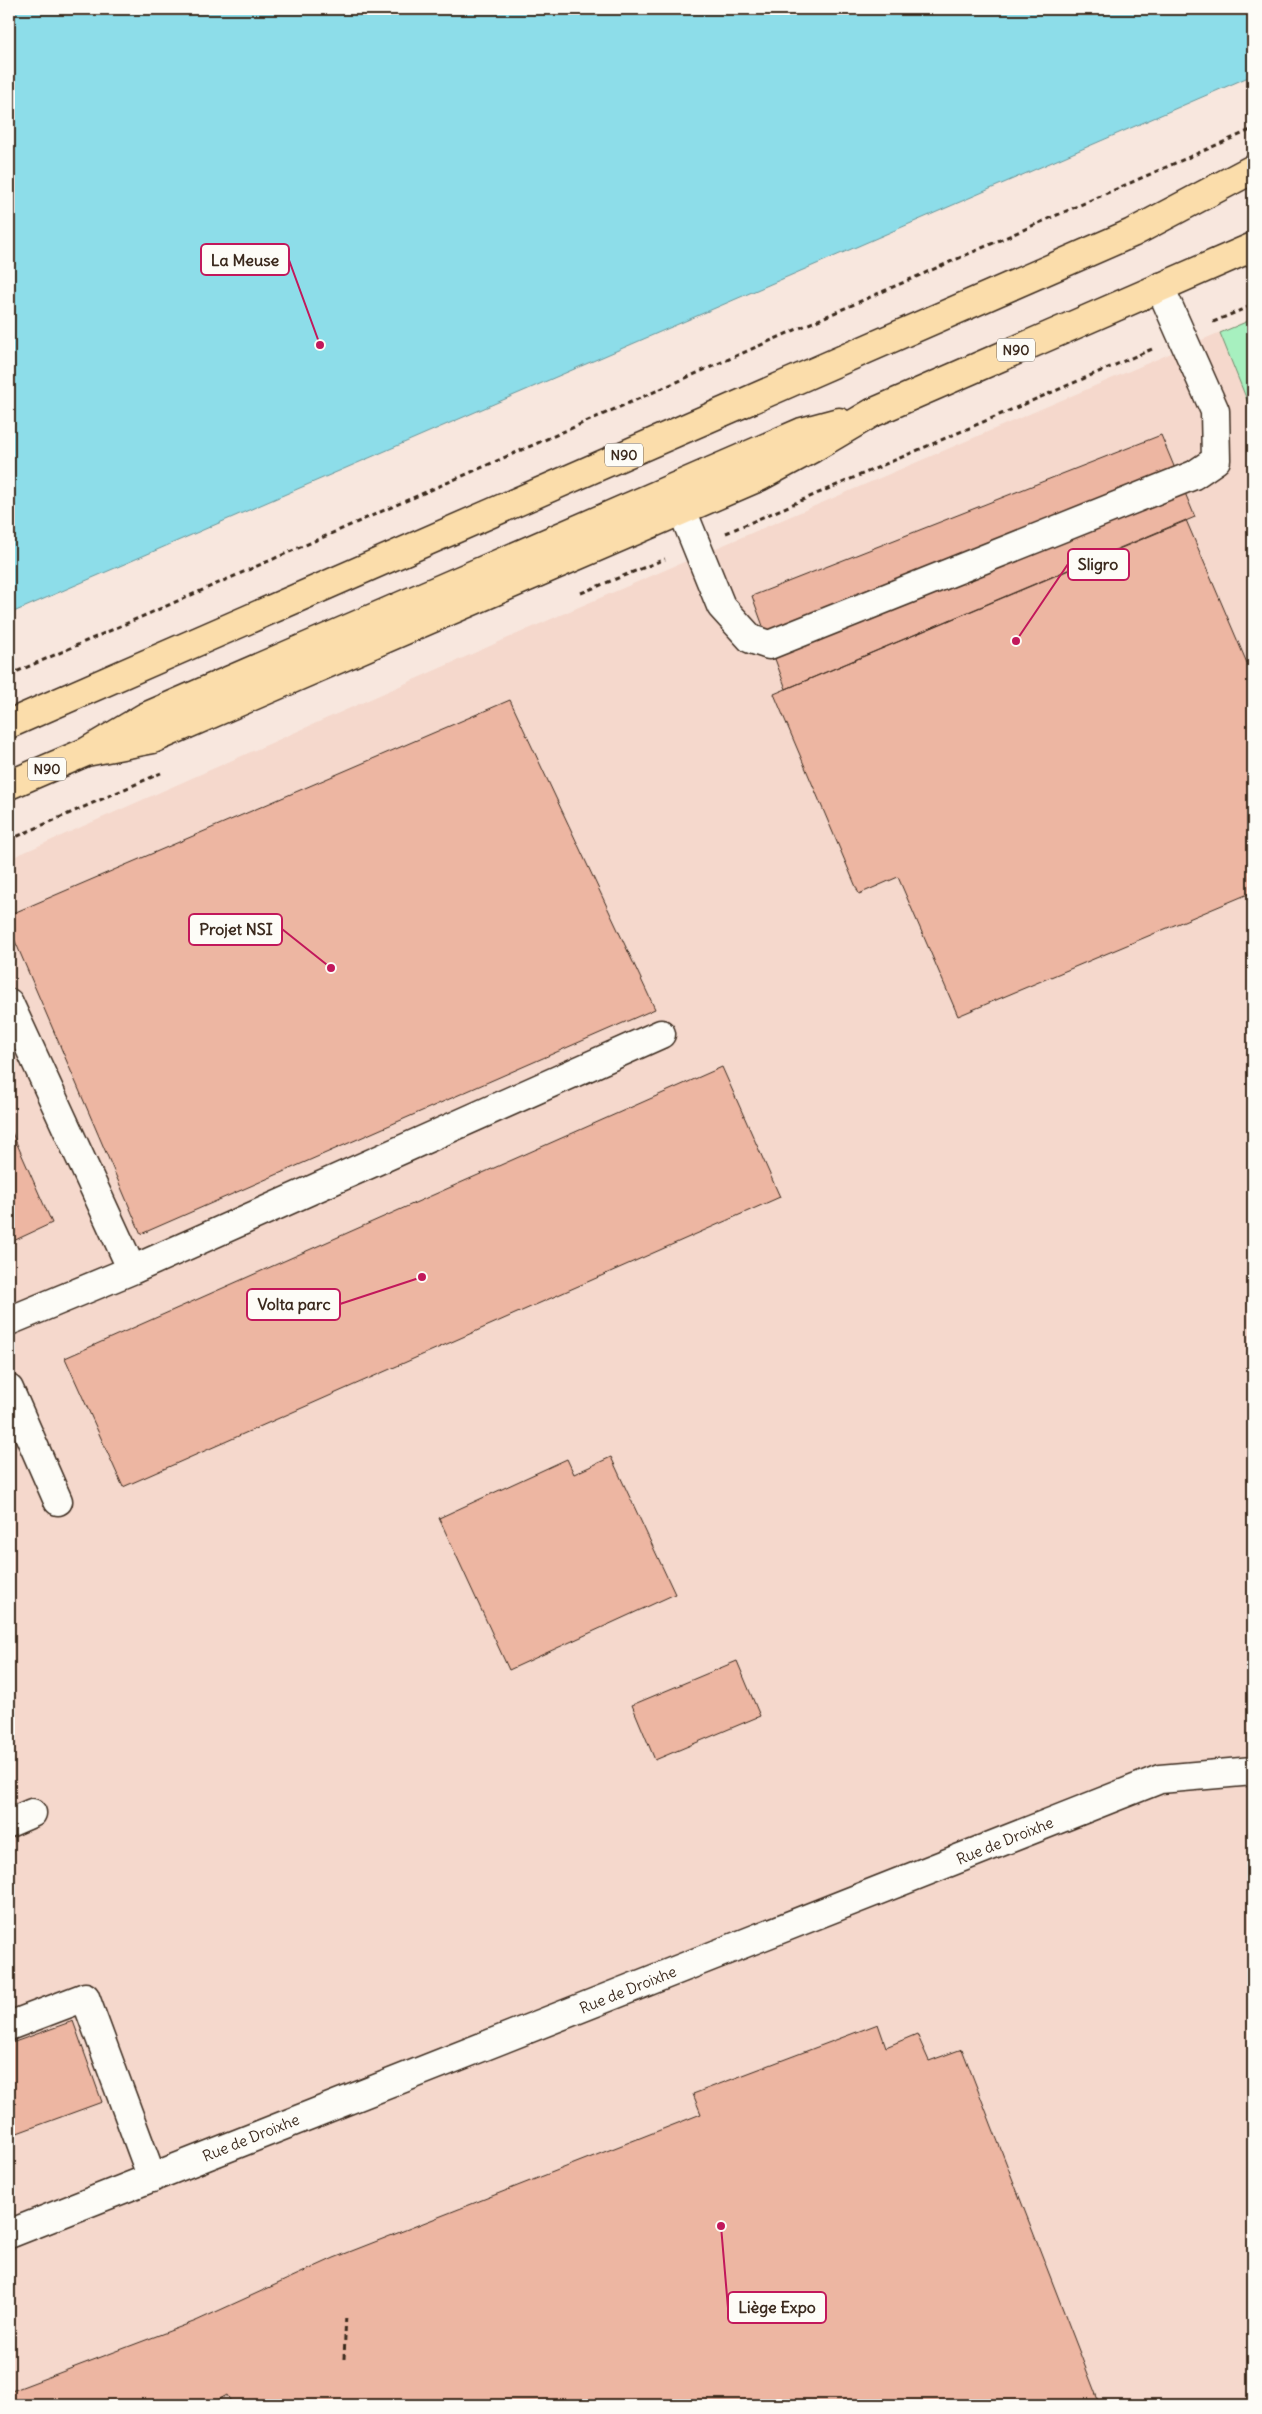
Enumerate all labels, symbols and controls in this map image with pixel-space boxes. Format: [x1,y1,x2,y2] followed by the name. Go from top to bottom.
[201,244,289,275] callout: La Meuse
[211,250,280,270] text: La Meuse
[997,338,1035,362] road number: N90
[605,444,643,466] road number: N90
[1068,549,1129,580] callout: Sligro
[1078,554,1118,575] text: Sligro
[28,758,66,781] road number: N90
[189,914,282,945] callout: Projet NSI
[199,919,273,939] text: Projet NSI
[247,1289,340,1320] callout: Volta parc
[257,1294,331,1315] text: Volta parc
[954,1812,1056,1869] street label: Rue de Droixhe
[577,1961,679,2018] street label: Rue de Droixhe
[200,2109,302,2166] street label: Rue de Droixhe
[728,2292,826,2323] callout: Liège Expo
[738,2297,816,2318] text: Liège Expo

